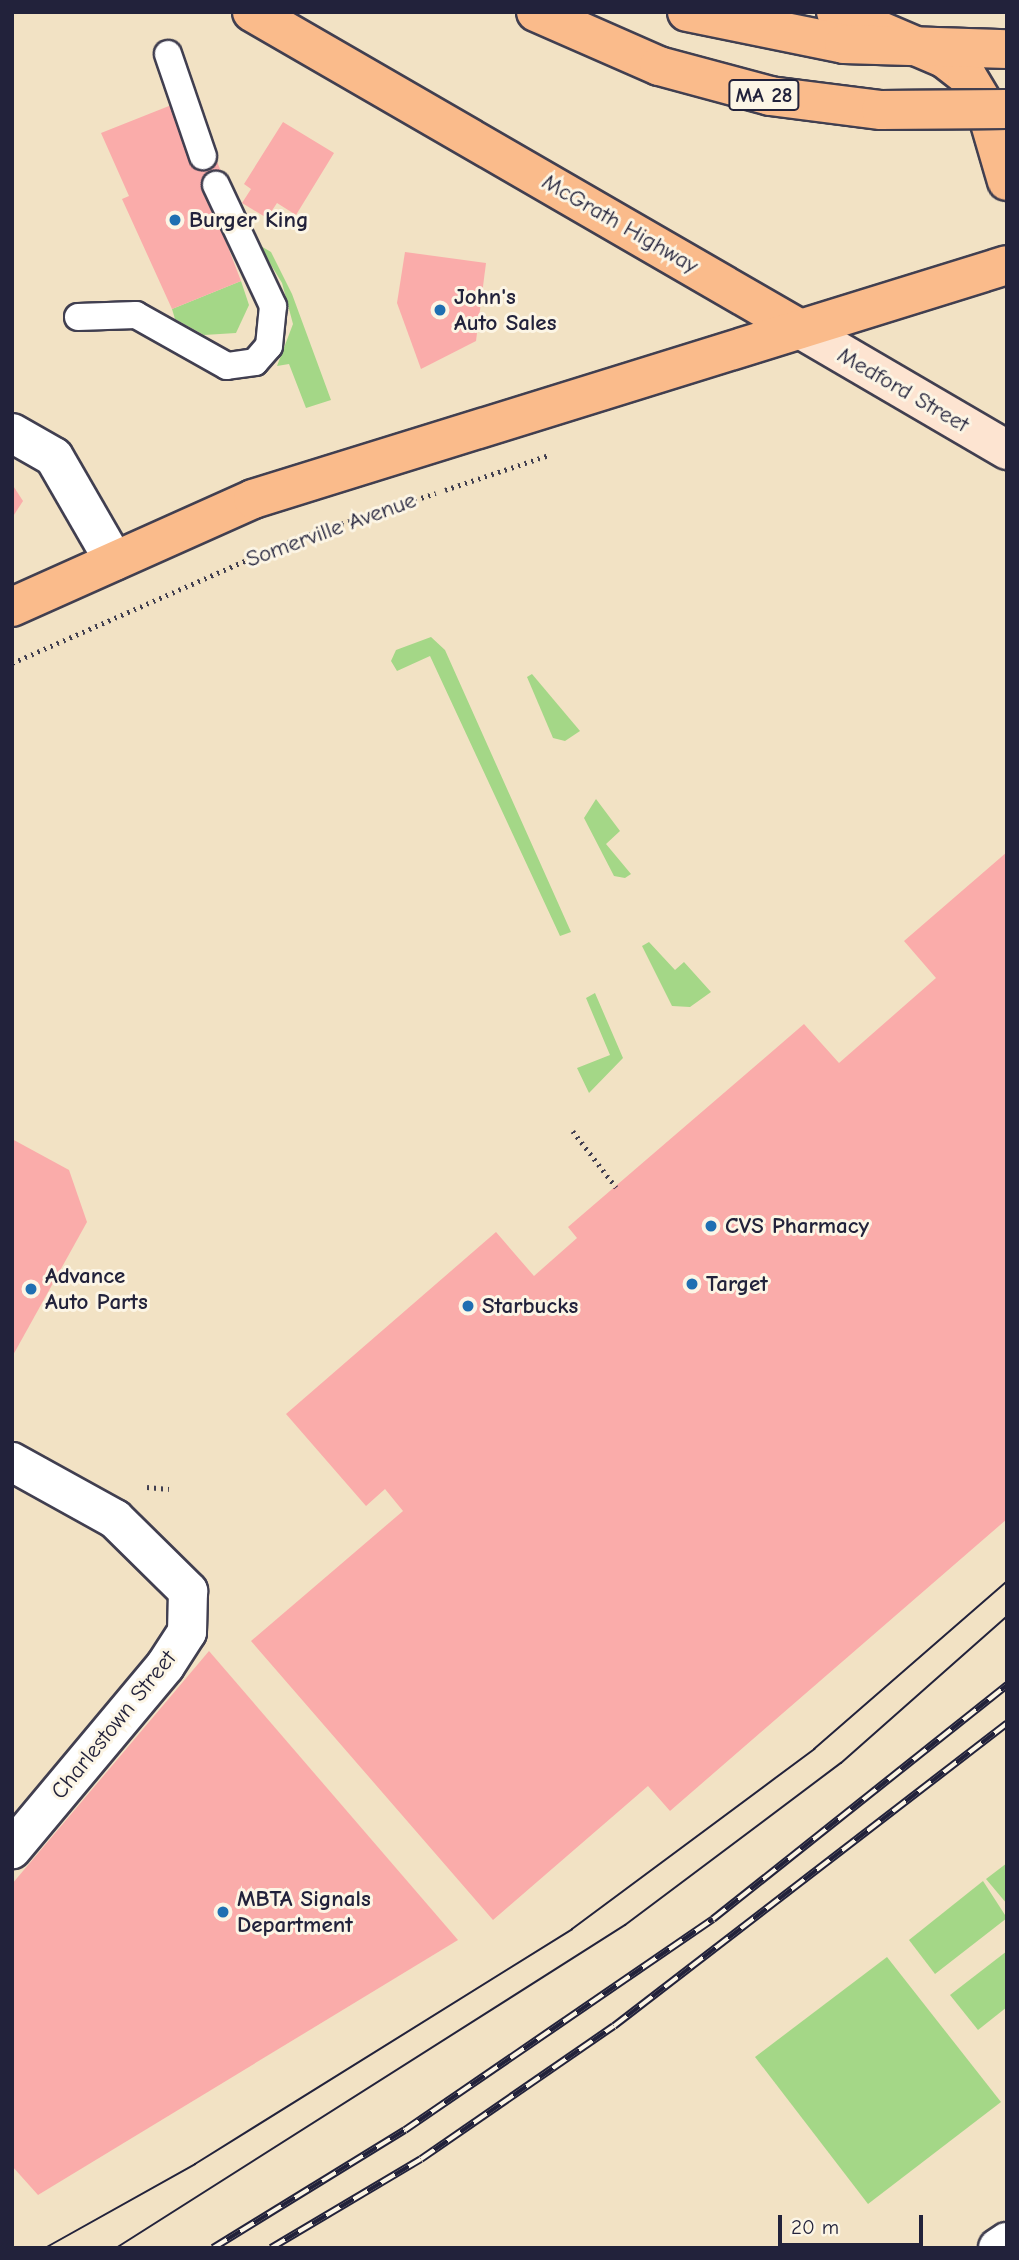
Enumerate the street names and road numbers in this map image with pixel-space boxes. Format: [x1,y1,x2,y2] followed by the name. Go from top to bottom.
[727,78,801,112] road number: MA 28
[537,168,703,280] street label: McGrath Highway
[832,341,974,439] street label: Medford Street
[242,486,420,574] street label: Somerville Avenue
[46,1645,182,1805] street label: Charlestown Street

